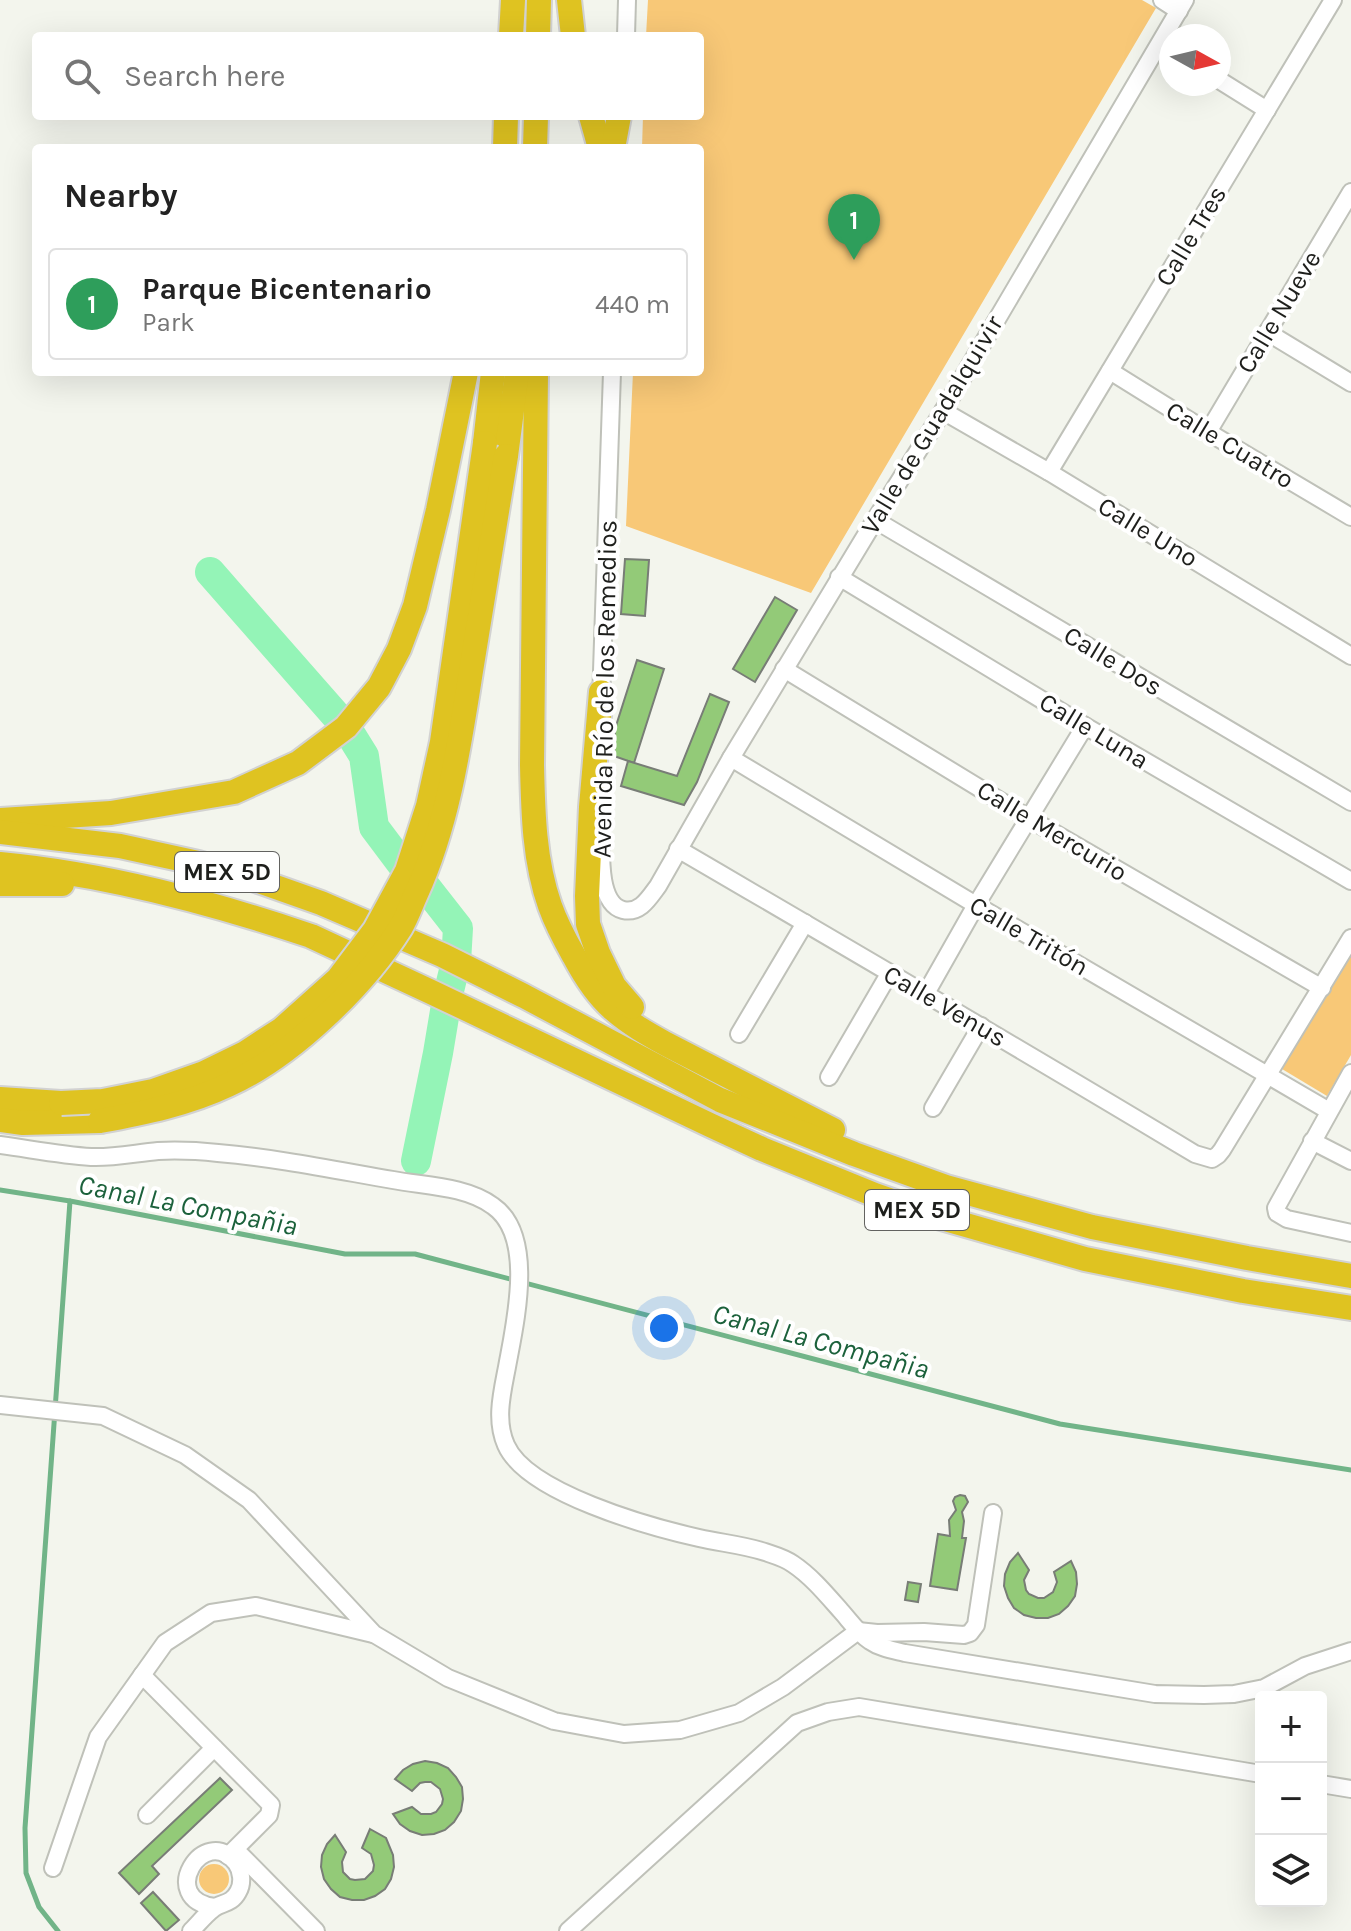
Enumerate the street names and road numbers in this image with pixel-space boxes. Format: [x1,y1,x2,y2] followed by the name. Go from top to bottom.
[1149,180,1233,292] street label: Calle Tres
[1230,245,1328,379] street label: Calle Nueve
[854,309,1010,540] street label: Valle de Guadalquivir
[1160,395,1300,495] street label: Calle Cuatro
[1092,490,1204,574] street label: Calle Uno
[587,520,623,858] street label: Avenida Río de los Remedios
[1058,620,1168,702] street label: Calle Dos
[1034,686,1154,776] street label: Calle Luna
[971,774,1133,888] street label: Calle Mercurio
[175,852,279,892] road number: MEX 5D
[964,890,1094,982] street label: Calle Tritón
[878,958,1012,1054] street label: Calle Venus
[865,1190,969,1230] road number: MEX 5D

